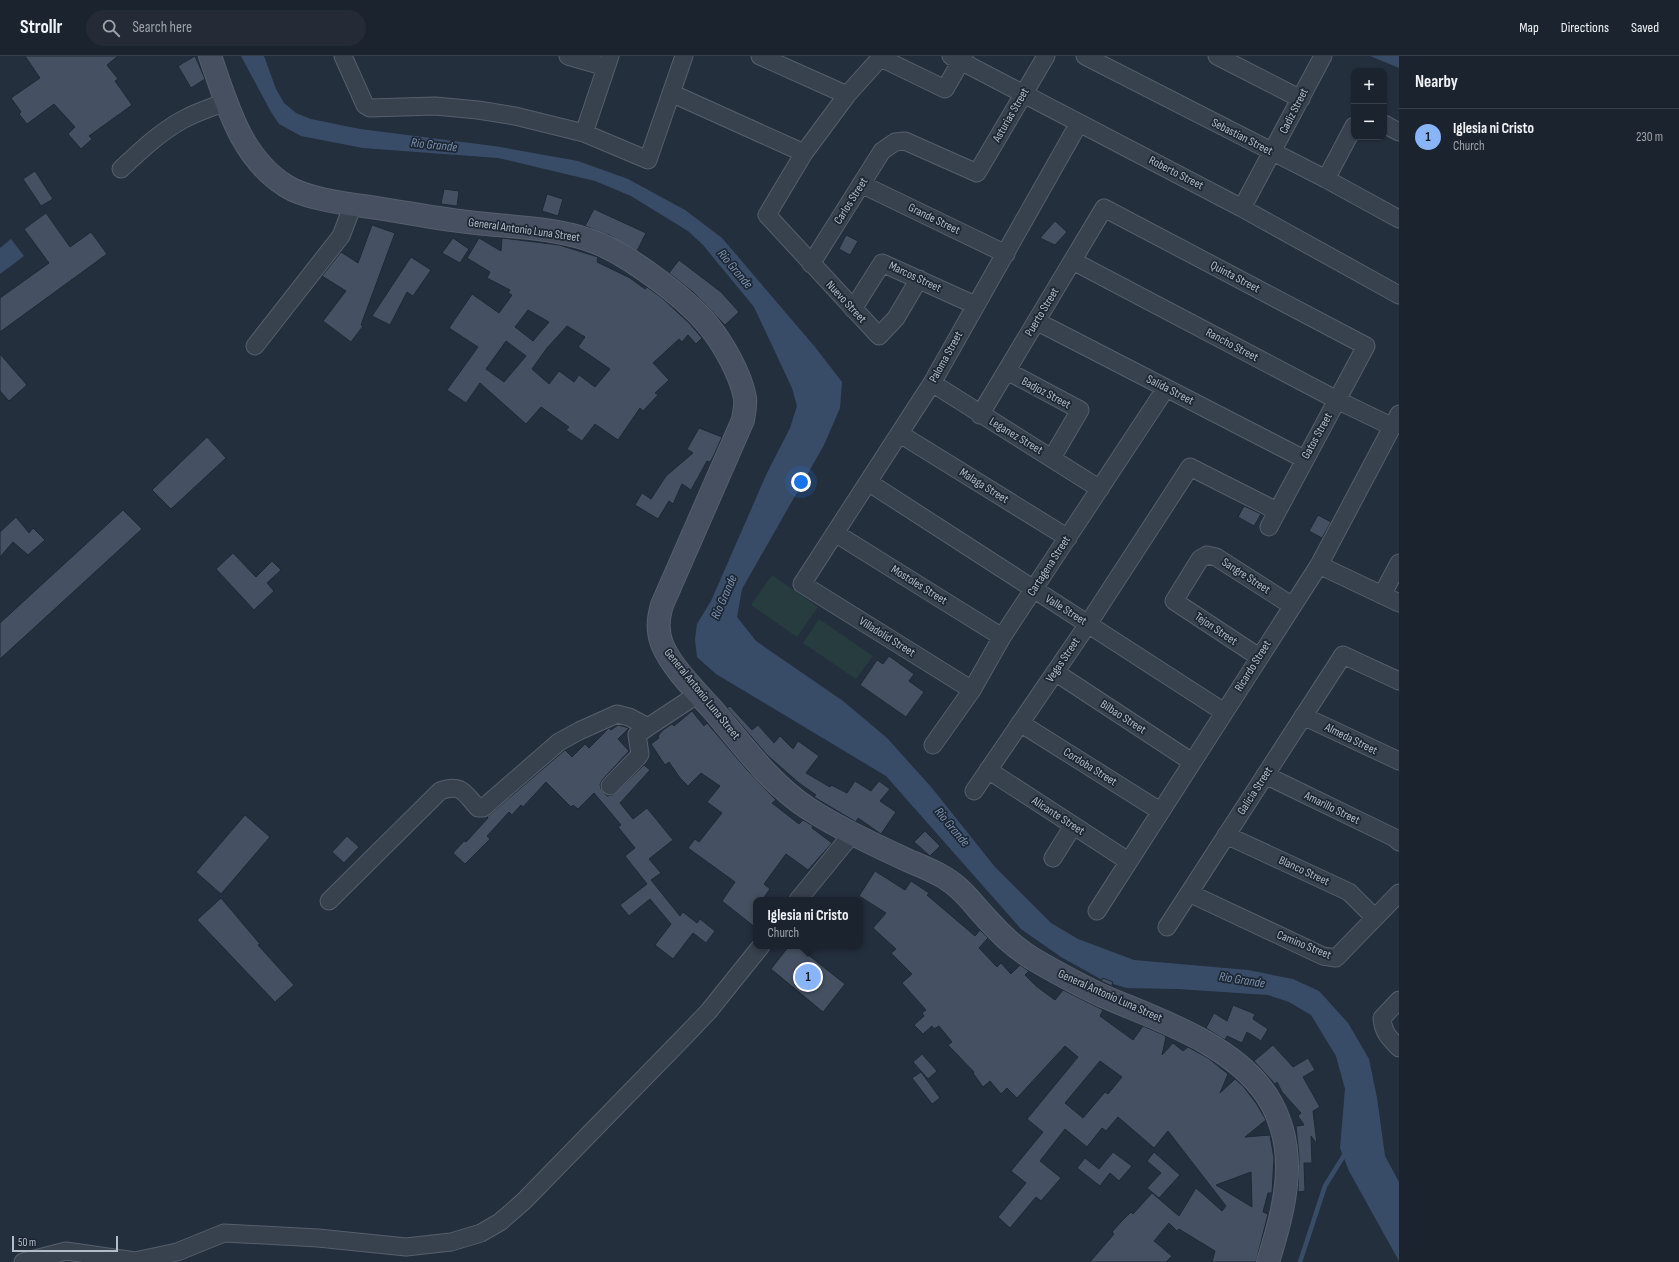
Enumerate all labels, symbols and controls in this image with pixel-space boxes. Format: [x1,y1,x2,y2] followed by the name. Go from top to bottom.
[86,10,366,46] search box
[20,16,62,39] text: Strollr
[100,17,122,39] icon: search
[132,18,192,37] text: Search here
[1519,19,1539,36] text: Map
[1561,19,1609,36] text: Directions
[1631,19,1659,36] text: Saved
[1351,68,1387,140] map controls
[1351,68,1387,104] button: +
[1415,72,1458,92] text: Nearby
[989,85,1033,146] street label: Asturias Street
[1276,85,1312,136] street label: Cadiz Street
[1351,104,1387,140] button: −
[1209,115,1275,159] street label: Sebastian Street
[1453,119,1534,138] text: Iglesia ni Cristo
[1425,129,1431,145] text: 1
[1636,129,1663,145] text: 230 m
[410,135,458,155] water label: Rio Grande
[1453,138,1485,154] text: Church
[1146,153,1206,193] street label: Roberto Street
[831,175,871,227] street label: Carlos Street
[906,200,963,238] street label: Grande Street
[467,215,581,245] street label: General Antonio Luna Street
[714,246,756,292] water label: Rio Grande
[886,258,944,296] street label: Marcos Street
[1208,258,1263,296] street label: Quinta Street
[823,278,870,327] street label: Nuevo Street
[1022,285,1063,339] street label: Puerto Street
[1203,325,1261,365] street label: Rancho Street
[926,328,966,385] street label: Paloma Street
[1144,372,1197,408] street label: Salida Street
[1019,374,1073,412] street label: Badjoz Street
[1298,410,1336,462] street label: Gatos Street
[986,414,1046,458] street label: Leganez Street
[957,465,1012,507] street label: Malaga Street
[791,472,811,492] your location
[1024,533,1074,599] street label: Cartagena Street
[1219,555,1273,597] street label: Sangre Street
[888,562,950,608] street label: Mostoles Street
[707,572,741,622] water label: Rio Grande
[1042,591,1090,629] street label: Valle Street
[1192,609,1241,649] street label: Tejon Street
[856,614,918,660] street label: Villadolid Street
[1043,635,1084,685] street label: Vegas Street
[1231,637,1275,694] street label: Ricardo Street
[661,646,743,743] street label: General Antonio Luna Street
[1097,697,1149,738] street label: Bilbao Street
[1321,719,1380,758] street label: Almeda Street
[1060,745,1120,790] street label: Cordoba Street
[1234,764,1276,818] street label: Galicia Street
[1301,788,1363,828] street label: Amarillo Street
[1028,793,1088,839] street label: Alicante Street
[931,804,973,850] water label: Rio Grande
[1276,853,1332,889] street label: Blanco Street
[753,897,863,949] popup
[768,906,848,925] text: Iglesia ni Cristo
[768,925,799,941] text: Church
[1275,927,1334,963] street label: Camino Street
[795,962,821,992] pin: 1
[1055,966,1165,1026] street label: General Antonio Luna Street
[1218,968,1266,992] water label: Rio Grande
[12,1234,118,1253] scale bar
[18,1236,36,1249] text: 50 m

